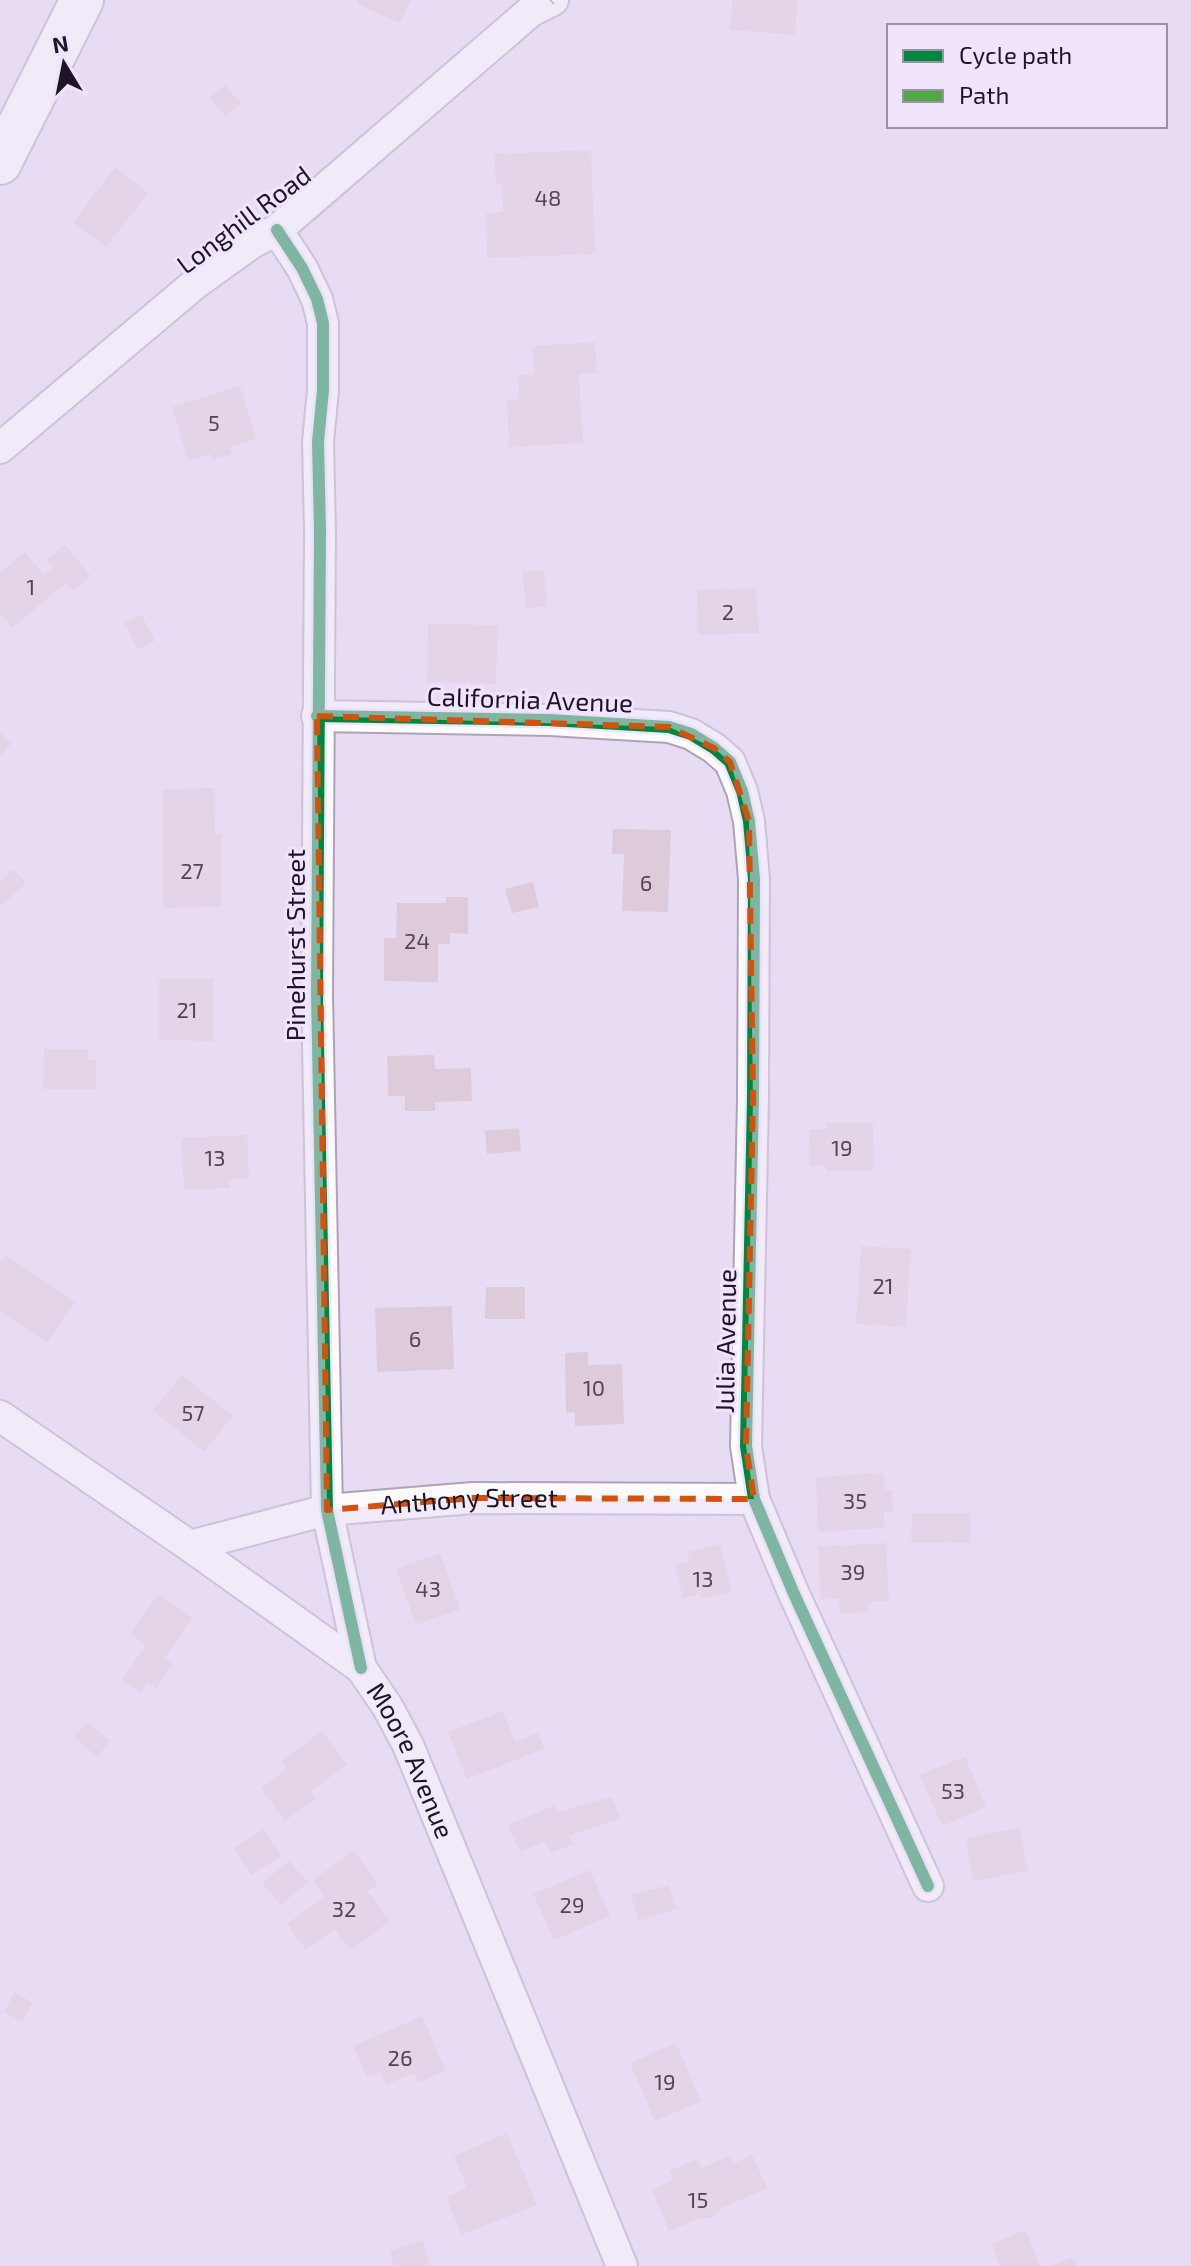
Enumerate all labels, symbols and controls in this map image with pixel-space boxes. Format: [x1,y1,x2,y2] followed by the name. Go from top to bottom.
[24,24,104,104] north arrow
[887,24,1167,128] legend
[50,29,70,58] text: N
[959,40,1072,69] text: Cycle path
[959,80,1009,109] text: Path
[170,158,316,279] street label: Longhill Road
[535,184,561,210] house number: 48
[208,409,220,435] house number: 5
[27,573,35,599] house number: 1
[722,598,734,624] house number: 2
[426,679,634,718] street label: California Avenue
[279,849,310,1041] street label: Pinehurst Street
[180,857,204,883] house number: 27
[640,869,652,895] house number: 6
[404,927,430,953] house number: 24
[176,996,198,1022] house number: 21
[831,1134,853,1160] house number: 19
[205,1144,226,1170] house number: 13
[708,1269,741,1413] street label: Julia Avenue
[872,1272,894,1298] house number: 21
[409,1325,421,1351] house number: 6
[583,1374,605,1400] house number: 10
[181,1399,205,1425] house number: 57
[379,1480,558,1520] street label: Anthony Street
[843,1487,867,1513] house number: 35
[841,1558,865,1584] house number: 39
[693,1565,714,1591] house number: 13
[415,1575,441,1601] house number: 43
[361,1676,462,1843] street label: Moore Avenue
[941,1777,965,1803] house number: 53
[560,1891,584,1917] house number: 29
[332,1895,356,1921] house number: 32
[388,2044,412,2070] house number: 26
[654,2068,676,2094] house number: 19
[688,2186,708,2212] house number: 15

